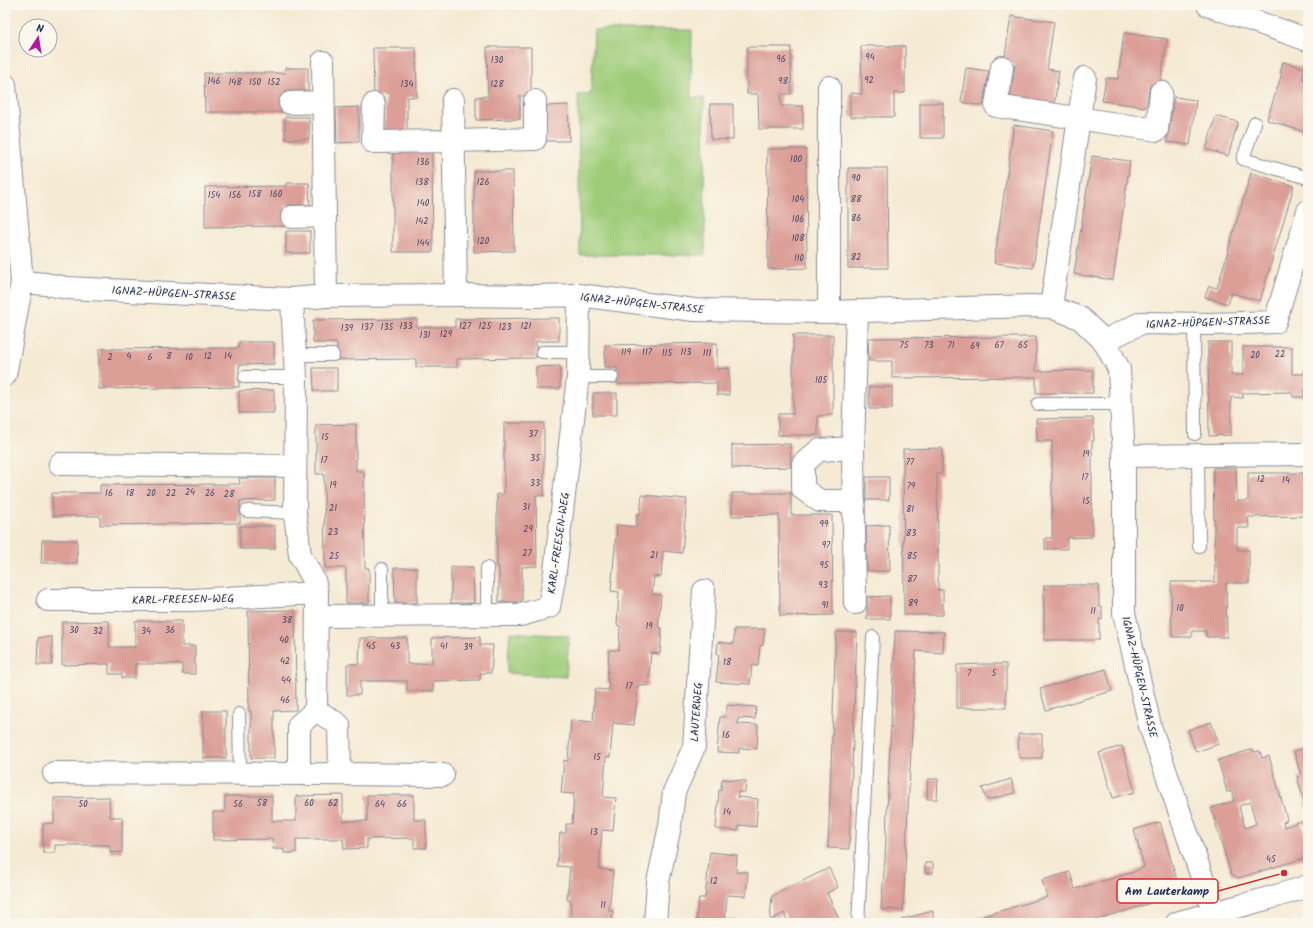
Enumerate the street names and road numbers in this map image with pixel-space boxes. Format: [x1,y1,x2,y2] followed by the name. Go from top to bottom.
[111,282,237,306] street label: IGNAZ-HÜPGEN-STRASSE
[579,289,705,320] street label: IGNAZ-HÜPGEN-STRASSE
[1145,312,1271,334] street label: IGNAZ-HÜPGEN-STRASSE
[543,491,575,595] street label: KARL-FREESEN-WEG
[132,590,234,610] street label: KARL-FREESEN-WEG
[1116,614,1162,740] street label: IGNAZ-HÜPGEN-STRASSE
[686,682,708,743] street label: LAUTERWEG

